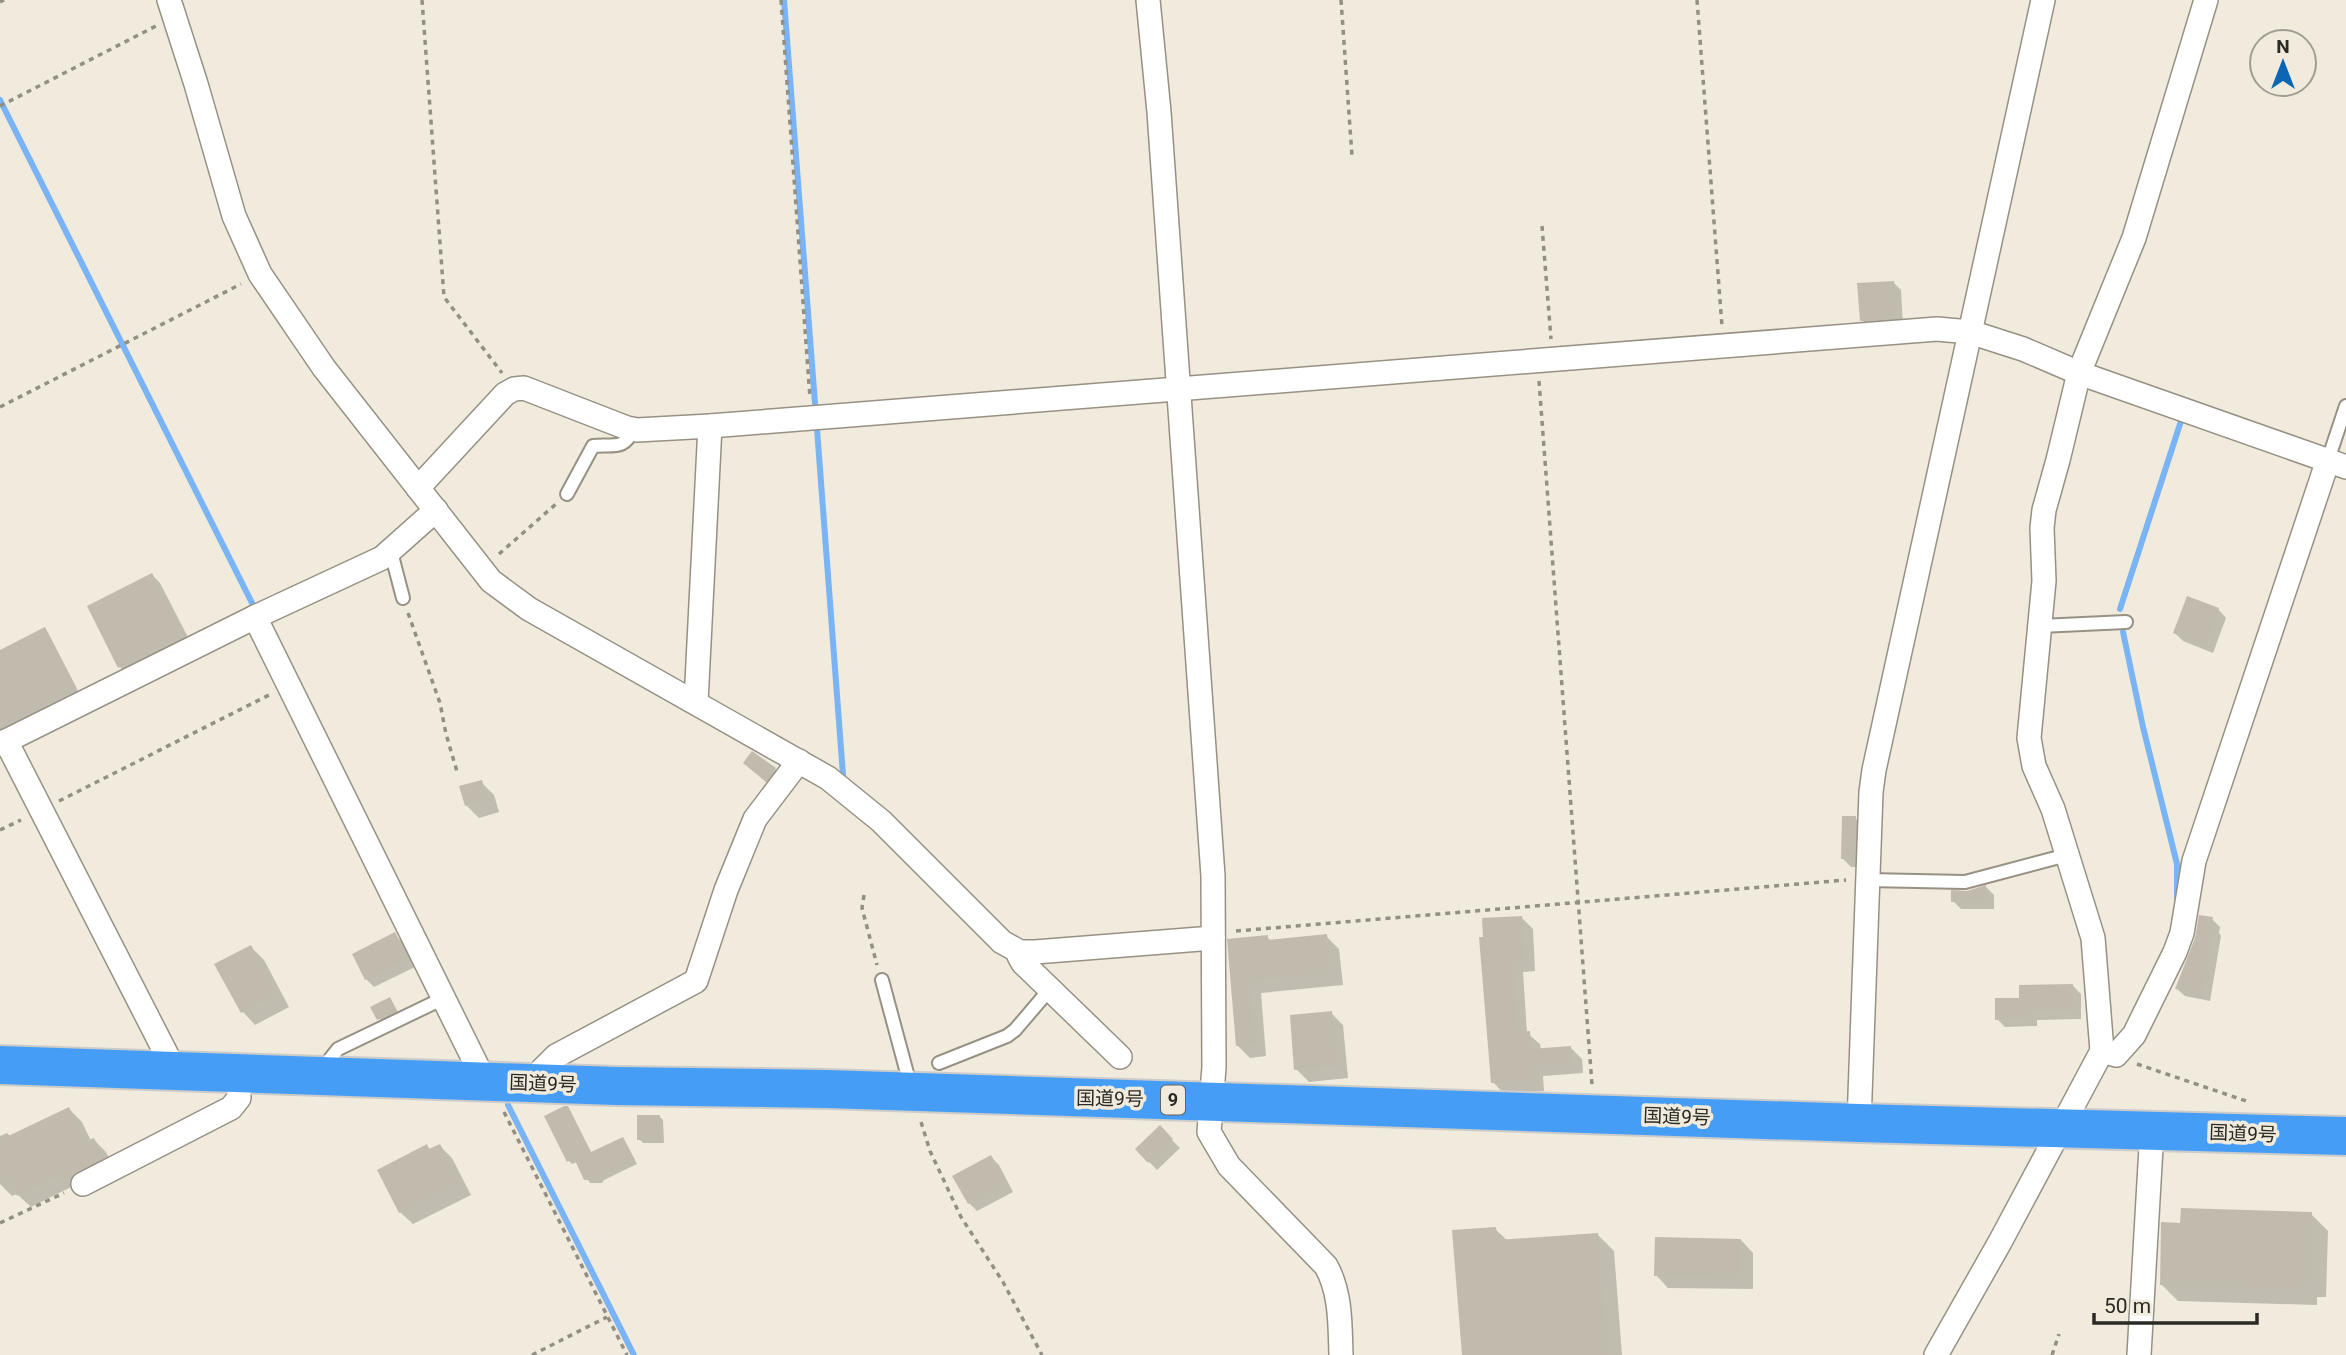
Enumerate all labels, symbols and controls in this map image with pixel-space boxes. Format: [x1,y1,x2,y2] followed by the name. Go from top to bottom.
[2248,28,2318,98] north arrow
[2276,35,2290,58] text: N
[509,1071,577,1096] street label: 国道9号
[1076,1086,1144,1111] street label: 国道9号
[1161,1086,1185,1114] road number: 9
[1643,1104,1711,1129] street label: 国道9号
[2209,1121,2277,1146] street label: 国道9号
[2094,1282,2257,1326] scale bar
[2104,1294,2151,1318] text: 50 m

